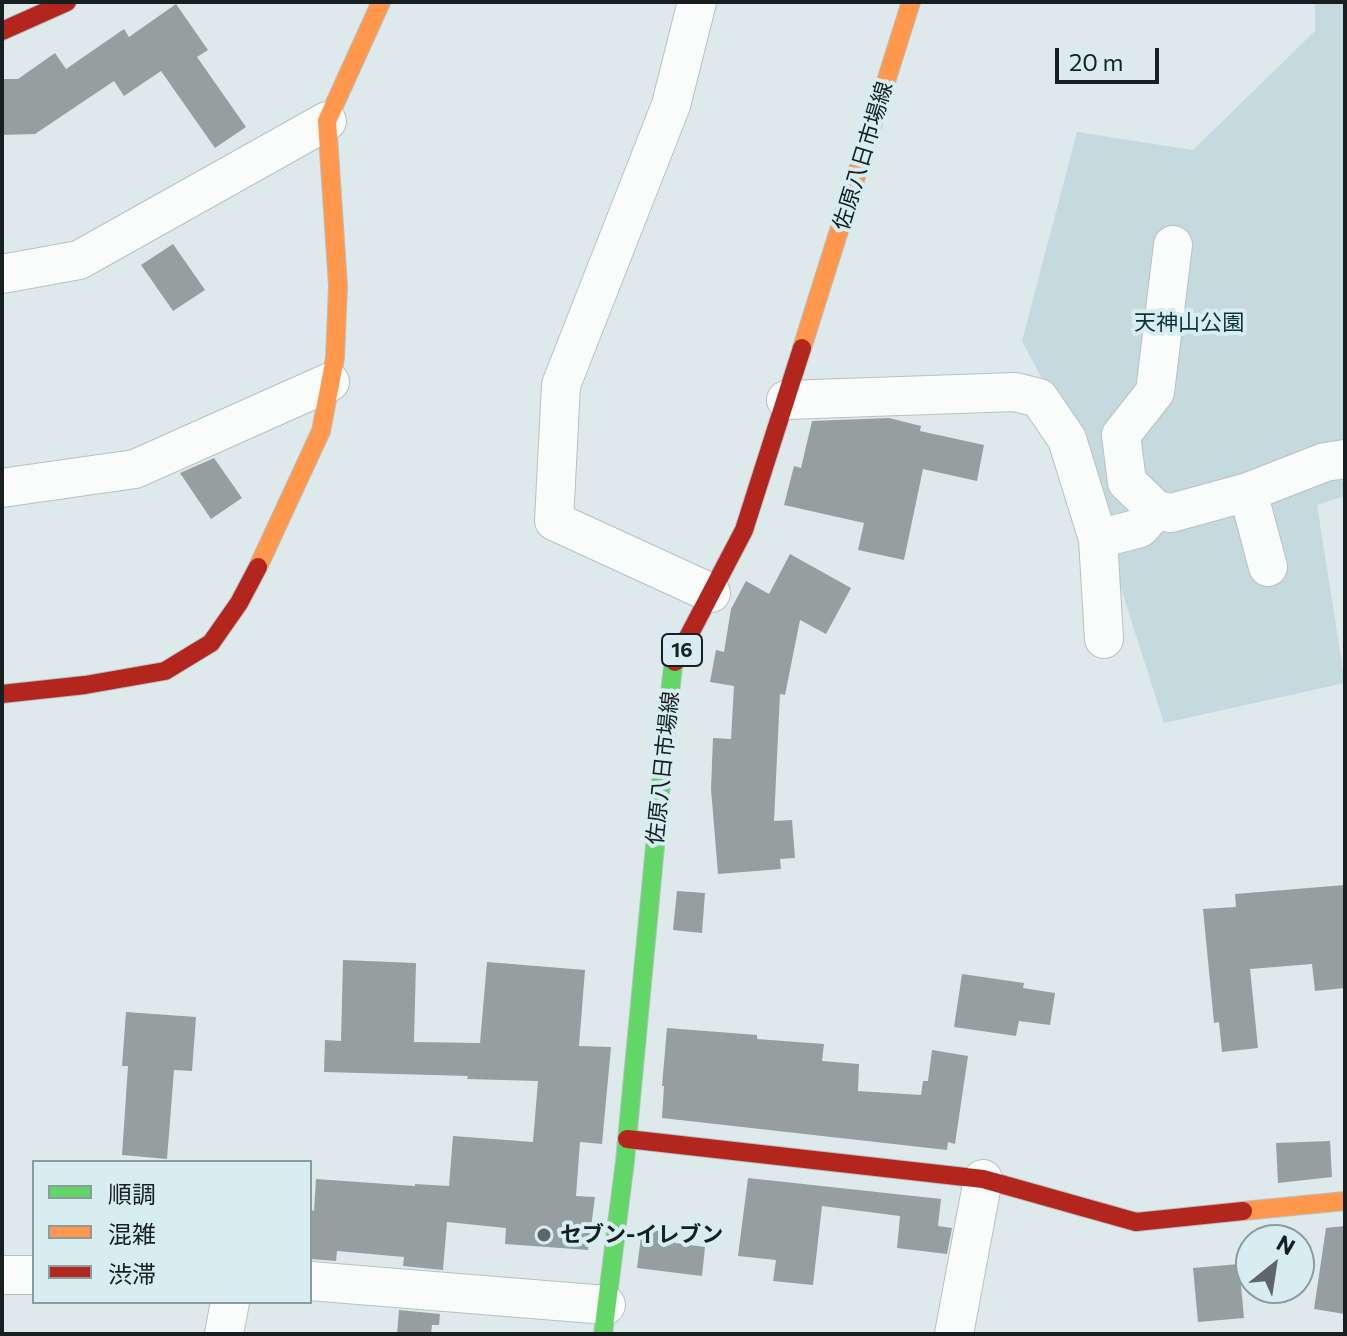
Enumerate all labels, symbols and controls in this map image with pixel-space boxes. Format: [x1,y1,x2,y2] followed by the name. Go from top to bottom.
[1059,32,1163,82] scale bar
[1069,47,1123,76] text: 20 m
[828,79,898,233] street label: 佐原八日市場線
[1134,310,1244,336] park label: 天神山公園
[662,634,702,666] road number: 16
[642,690,684,846] street label: 佐原八日市場線
[32,1160,312,1304] legend
[108,1179,156,1208] text: 順調
[108,1219,156,1248] text: 混雑
[560,1222,723,1248] place label: セブン-イレブン
[1235,1224,1315,1304] north arrow
[535,1226,553,1244] marker: セブン-イレブン
[1272,1229,1300,1260] text: N
[108,1259,156,1288] text: 渋滞

